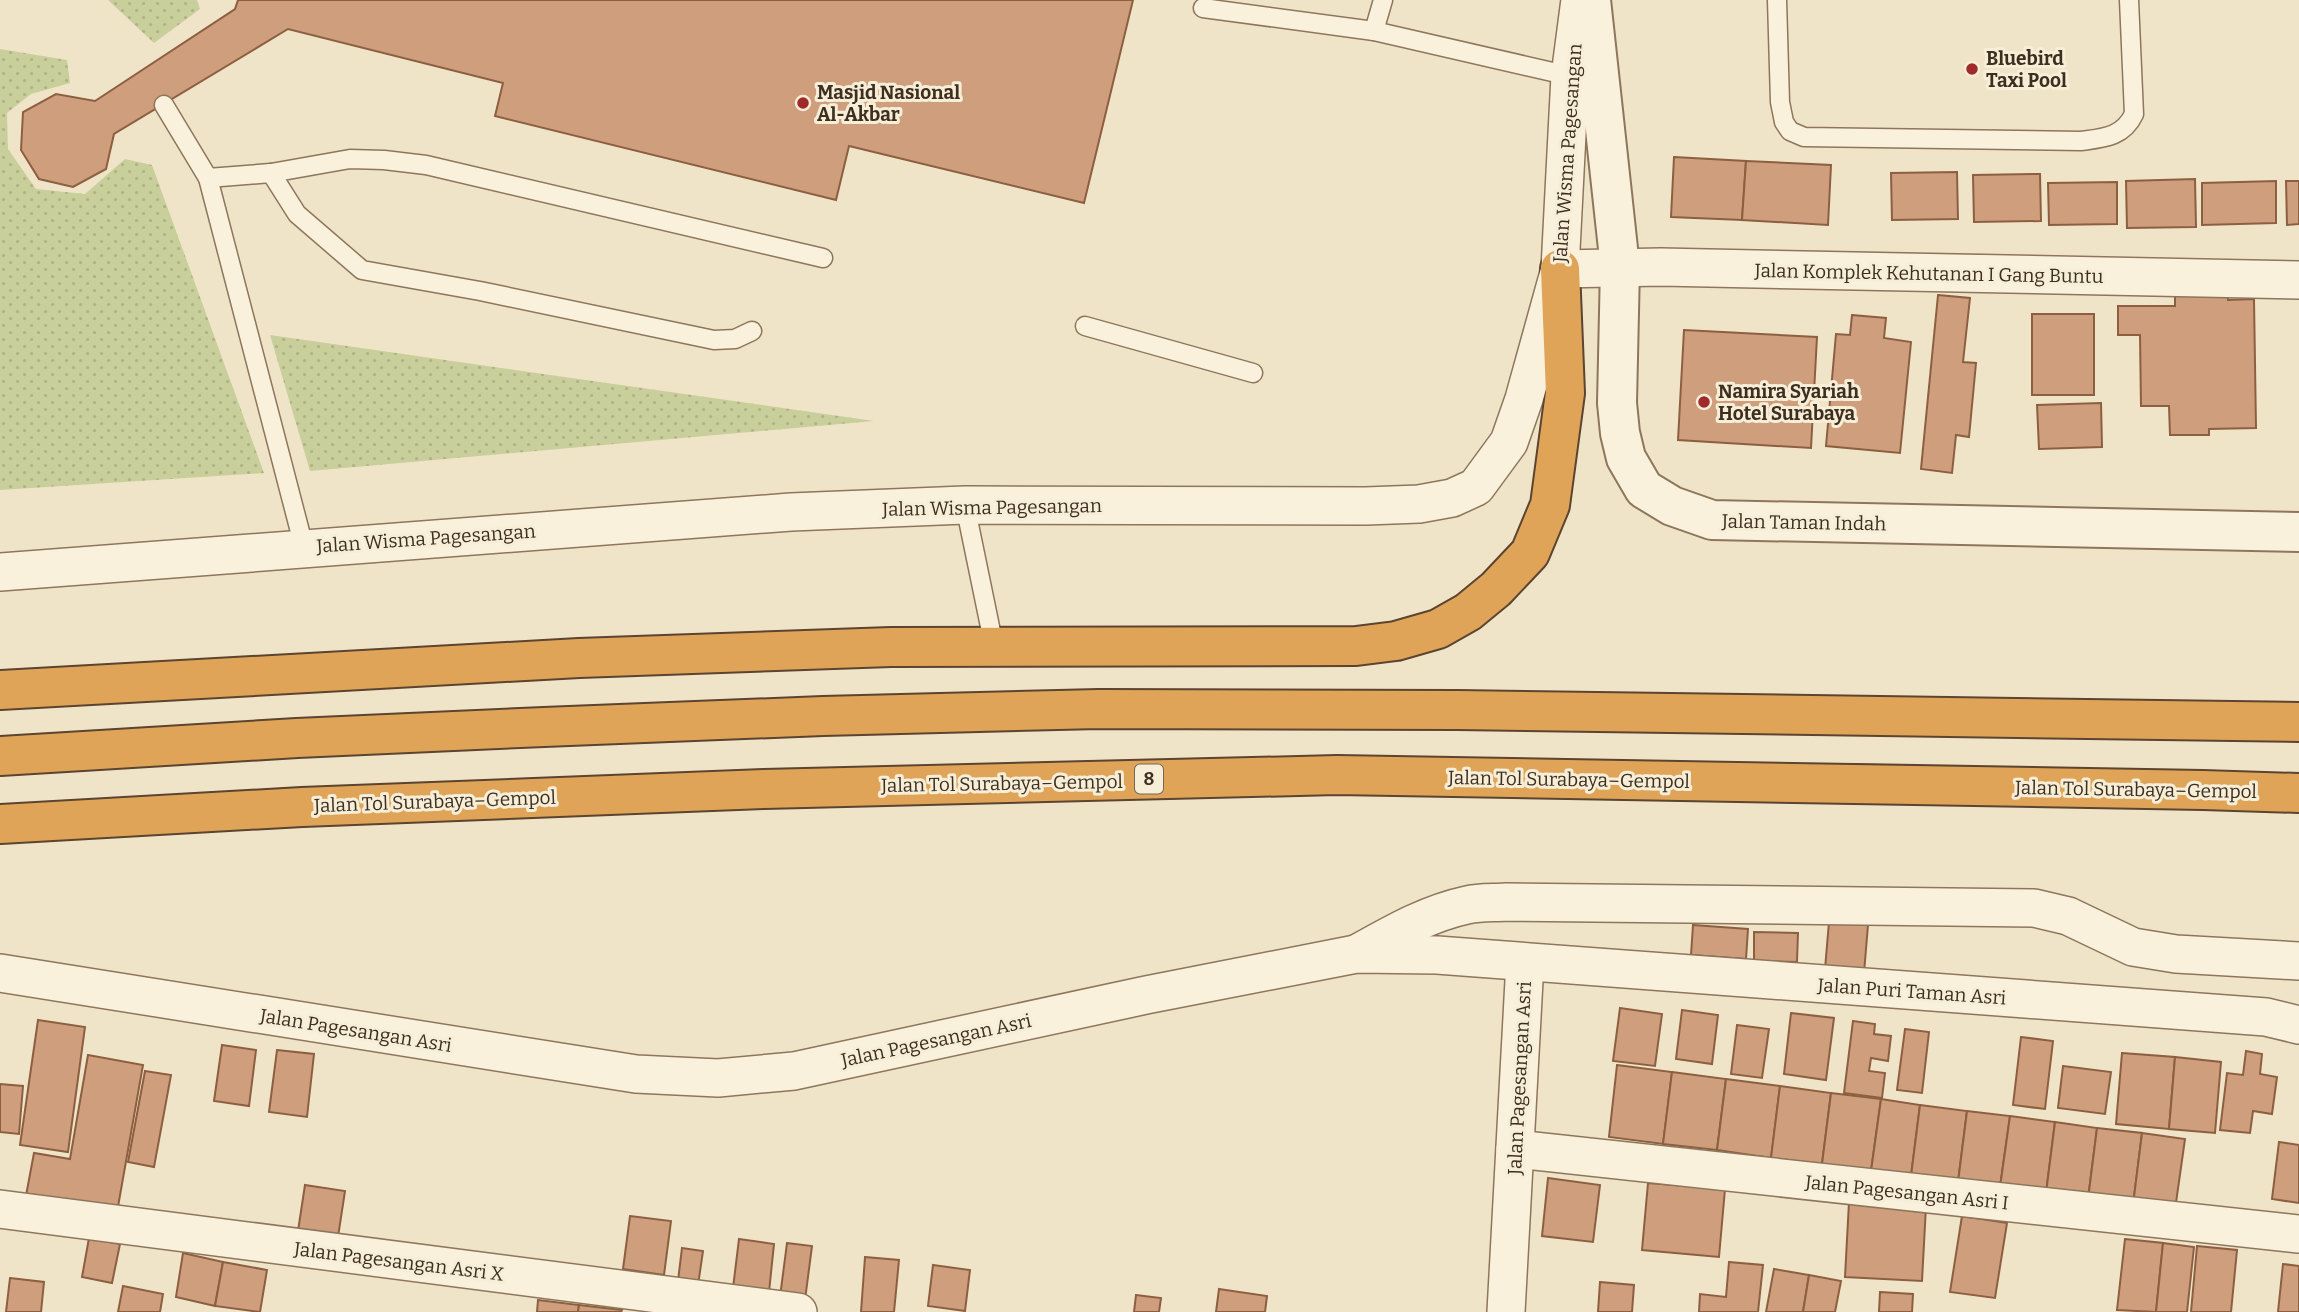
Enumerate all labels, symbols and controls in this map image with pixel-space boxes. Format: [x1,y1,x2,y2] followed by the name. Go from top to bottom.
[1548,43,1587,264] street label: Jalan Wisma Pagesangan
[1986,47,2067,92] place label: Bluebird Taxi Pool
[1964,61,1980,77] marker: Bluebird Taxi Pool
[817,81,960,126] place label: Masjid Nasional Al-Akbar
[795,95,811,111] marker: Masjid Nasional Al-Akbar
[1753,259,2104,288] street label: Jalan Komplek Kehutanan I Gang Buntu
[1718,380,1859,425] place label: Namira Syariah Hotel Surabaya
[1696,394,1712,410] marker: Namira Syariah Hotel Surabaya
[881,494,1102,521] street label: Jalan Wisma Pagesangan
[1721,510,1887,535] street label: Jalan Taman Indah
[315,519,536,558] street label: Jalan Wisma Pagesangan
[1135,764,1163,794] road number: 8
[1447,766,1690,793] street label: Jalan Tol Surabaya–Gempol
[880,770,1123,797] street label: Jalan Tol Surabaya–Gempol
[2014,776,2257,803] street label: Jalan Tol Surabaya–Gempol
[313,786,556,817] street label: Jalan Tol Surabaya–Gempol
[1816,973,2007,1010] street label: Jalan Puri Taman Asri
[1503,980,1536,1176] street label: Jalan Pagesangan Asri
[257,1004,454,1057] street label: Jalan Pagesangan Asri
[838,1009,1034,1072] street label: Jalan Pagesangan Asri
[1803,1170,2010,1215] street label: Jalan Pagesangan Asri I
[292,1237,505,1286] street label: Jalan Pagesangan Asri X

